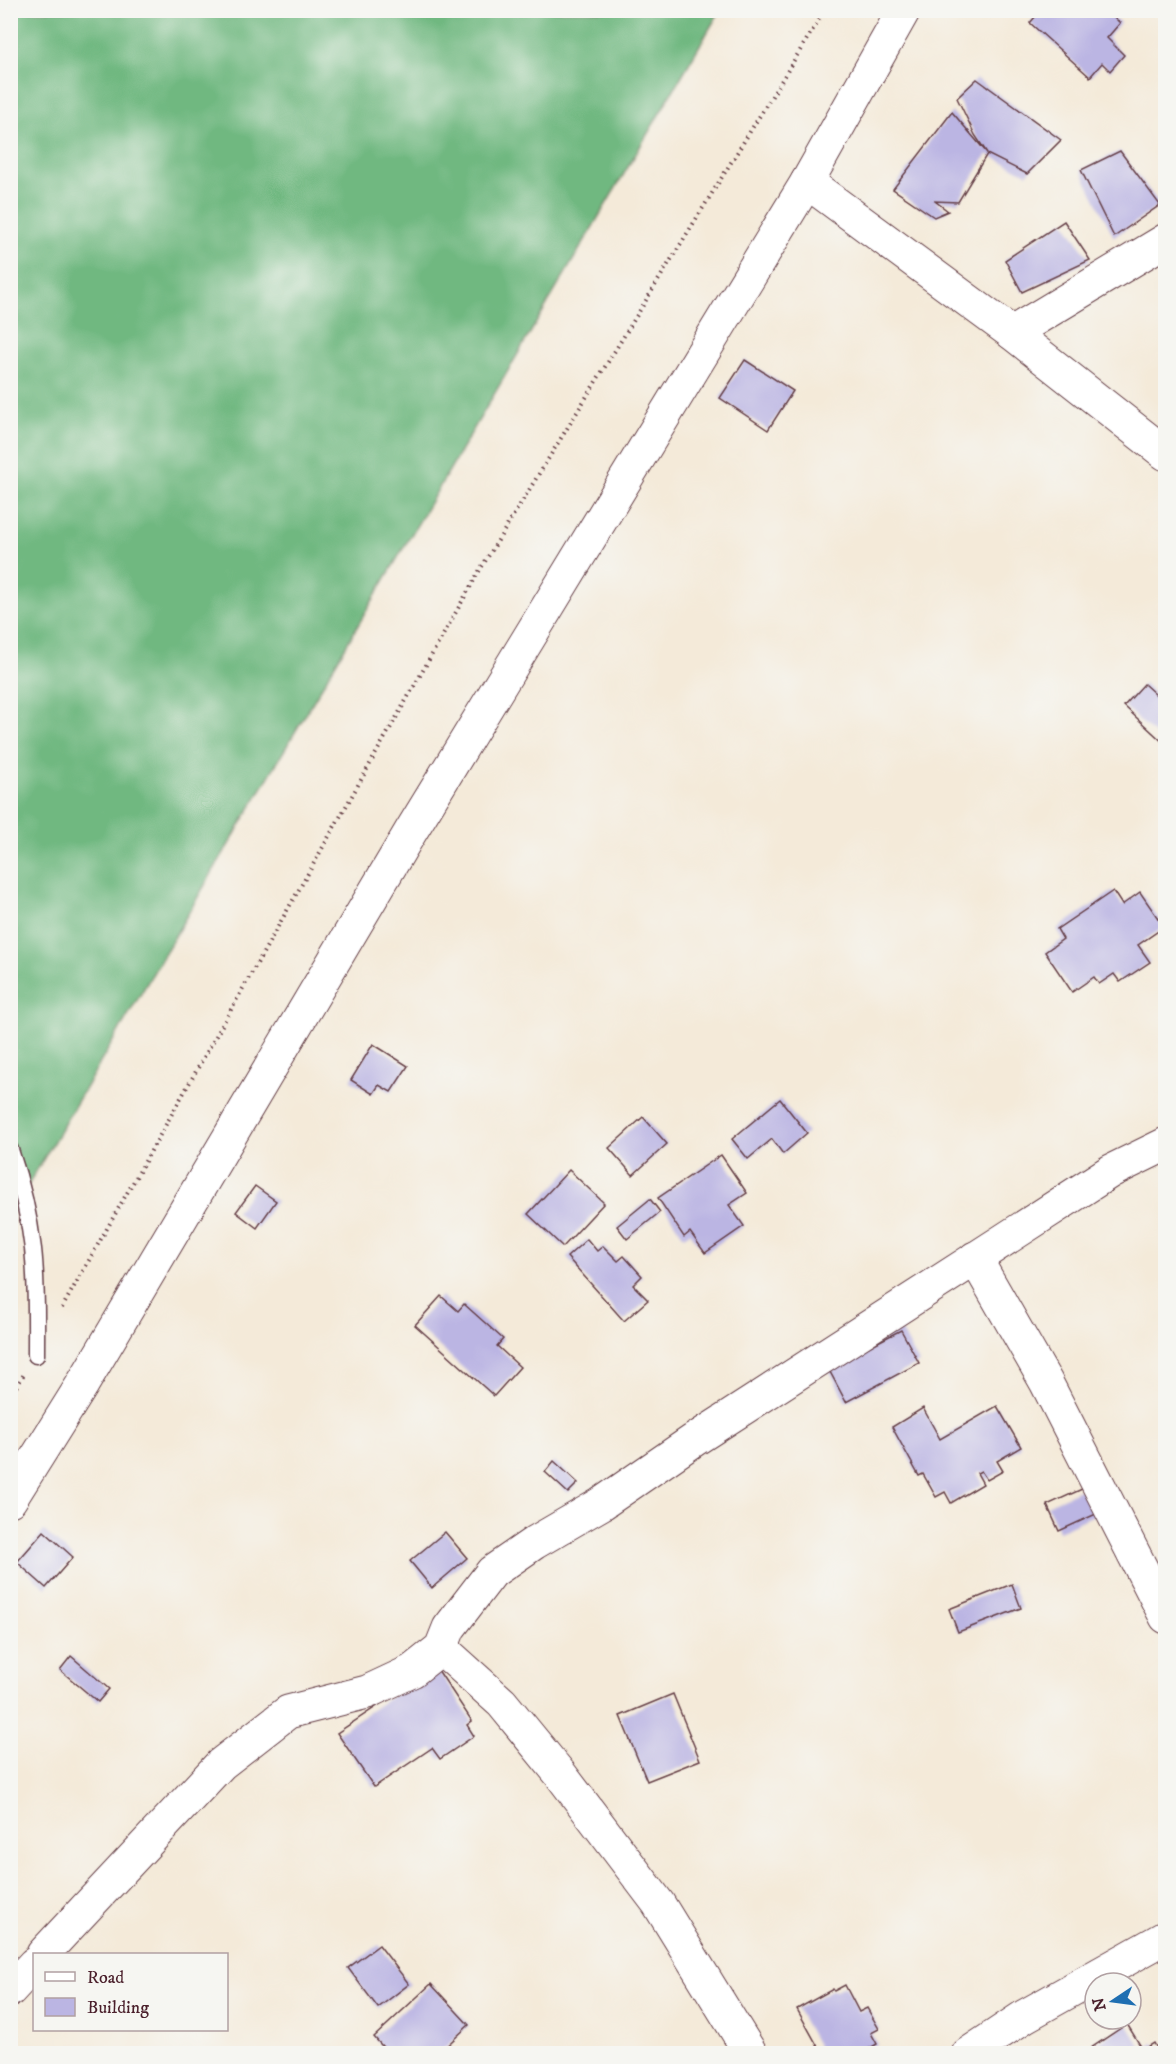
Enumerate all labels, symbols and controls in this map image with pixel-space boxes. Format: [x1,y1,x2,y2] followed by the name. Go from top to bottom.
[33,1953,228,2031] legend
[87,1967,124,1989] text: Road
[1083,1971,1143,2031] north arrow
[1088,1995,1111,2013] text: N
[87,1997,149,2019] text: Building

